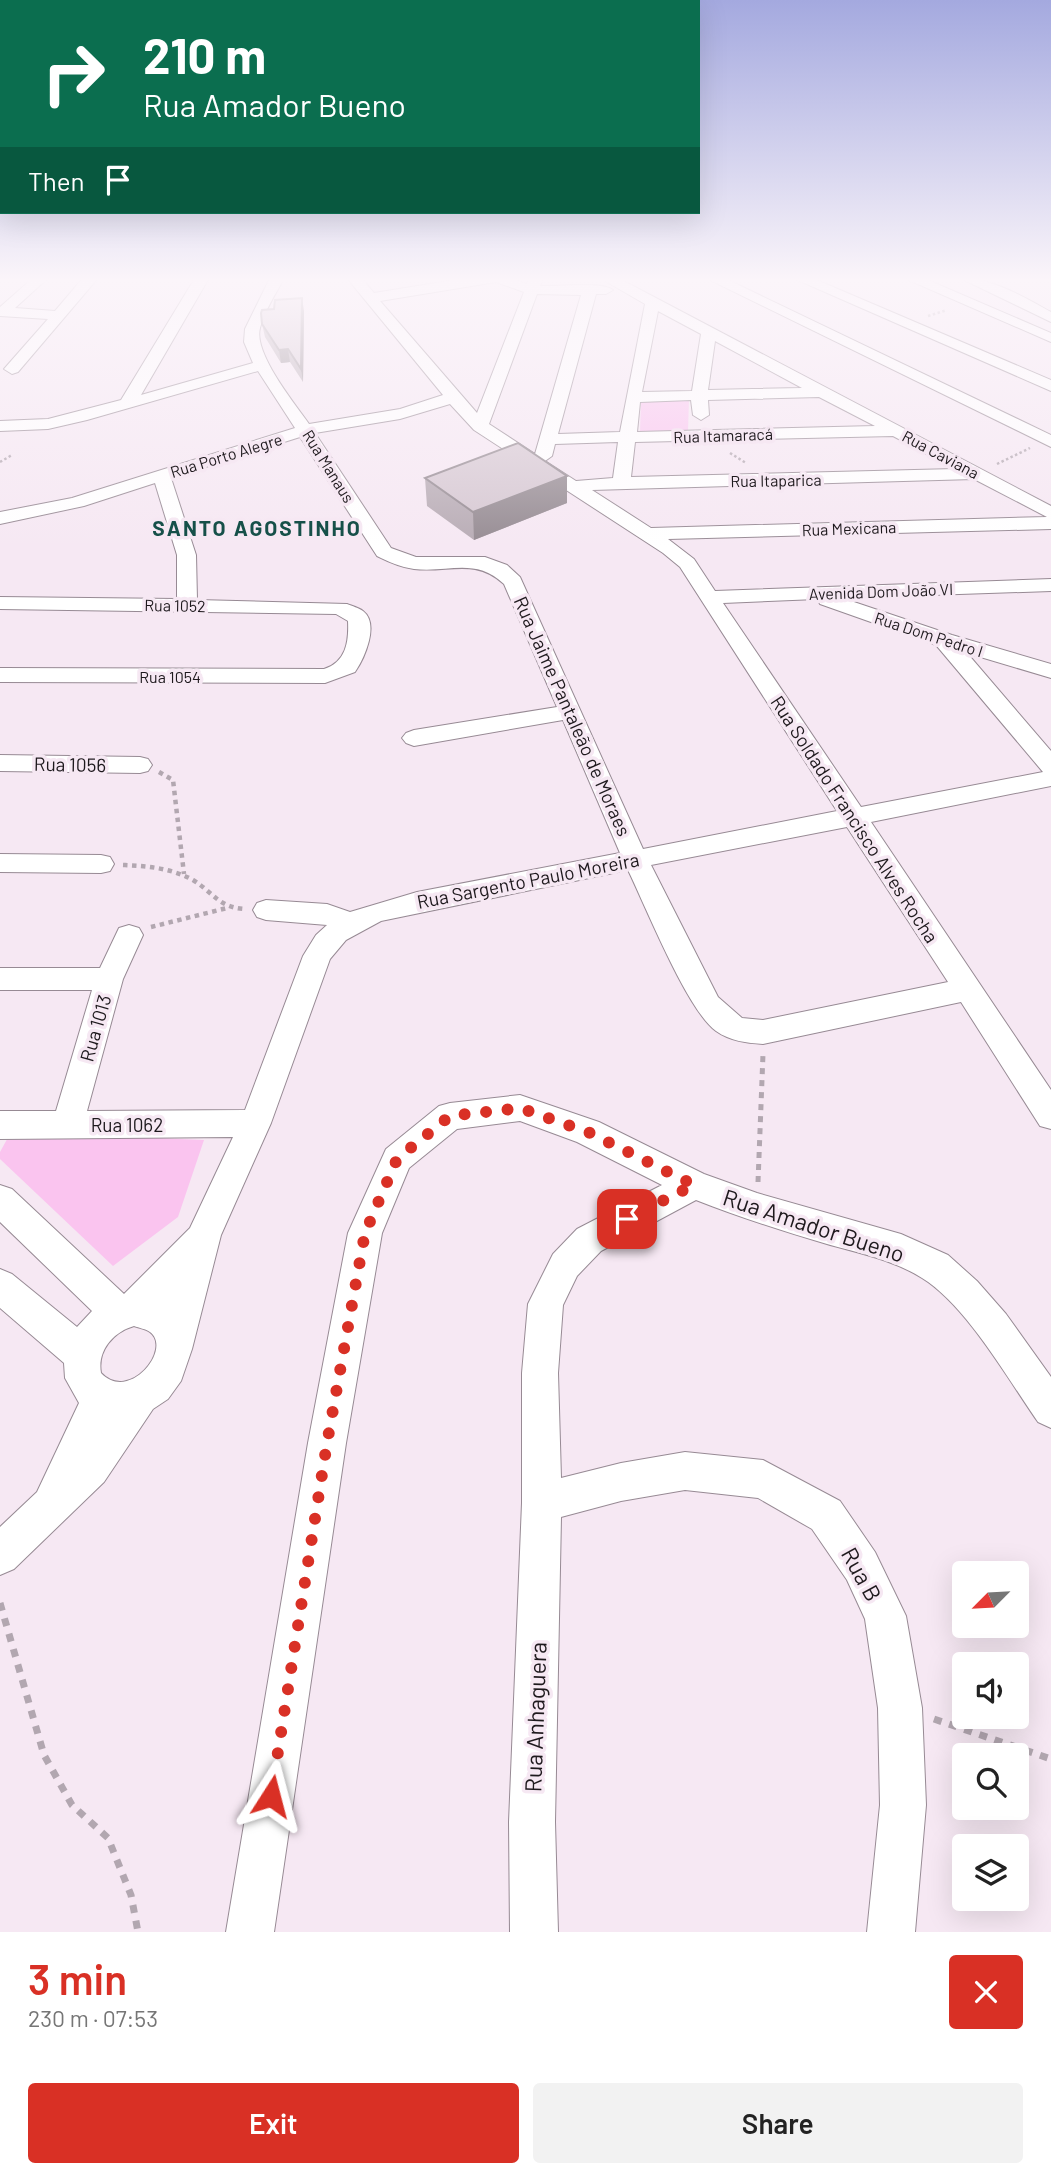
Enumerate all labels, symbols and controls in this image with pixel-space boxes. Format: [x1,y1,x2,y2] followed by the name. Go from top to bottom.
[143,25,266,84] text: 210 m
[28,28,119,119] icon: right
[143,85,406,123] text: Rua Amador Bueno
[99,161,137,199] icon: arrive
[28,165,85,196] text: Then
[673,424,773,446] street label: Rua Itamaracá
[299,426,359,506] street label: Rua Manaus
[899,426,983,482] street label: Rua Caviana
[168,429,284,481] street label: Rua Porto Alegre
[730,470,822,490] street label: Rua Itaparica
[152,515,362,540] district label: SANTO AGOSTINHO
[801,517,897,539] street label: Rua Mexicana
[808,579,954,603] street label: Avenida Dom João VI
[510,592,636,840] street label: Rua Jaime Pantaleão de Moraes
[144,595,206,615] street label: Rua 1052
[872,607,986,661] street label: Rua Dom Pedro I
[139,667,201,686] street label: Rua 1054
[766,691,944,947] street label: Rua Soldado Francisco Alves Rocha
[34,752,106,776] street label: Rua 1056
[415,847,641,913] street label: Rua Sargento Paulo Moreira
[74,992,116,1064] street label: Rua 1013
[91,1113,163,1136] street label: Rua 1062
[720,1182,908,1268] street label: Rua Amador Bueno
[597,1189,657,1249] pin
[608,1200,646,1238] icon: arrive
[836,1542,888,1606] street label: Rua B
[952,1561,1029,1638] north arrow
[952,1561,1029,1911] map controls
[518,1641,552,1793] street label: Rua Anhaguera
[952,1652,1029,1729] button: sound
[952,1743,1029,1820] button: search
[234,1759,308,1833] position arrow
[952,1834,1029,1911] button: layers
[28,1953,127,2003] text: 3 min
[949,1955,1023,2029] button: close
[28,2004,158,2032] text: 230 m · 07:53
[28,2083,519,2163] button: Exit
[533,2083,1023,2163] button: Share

